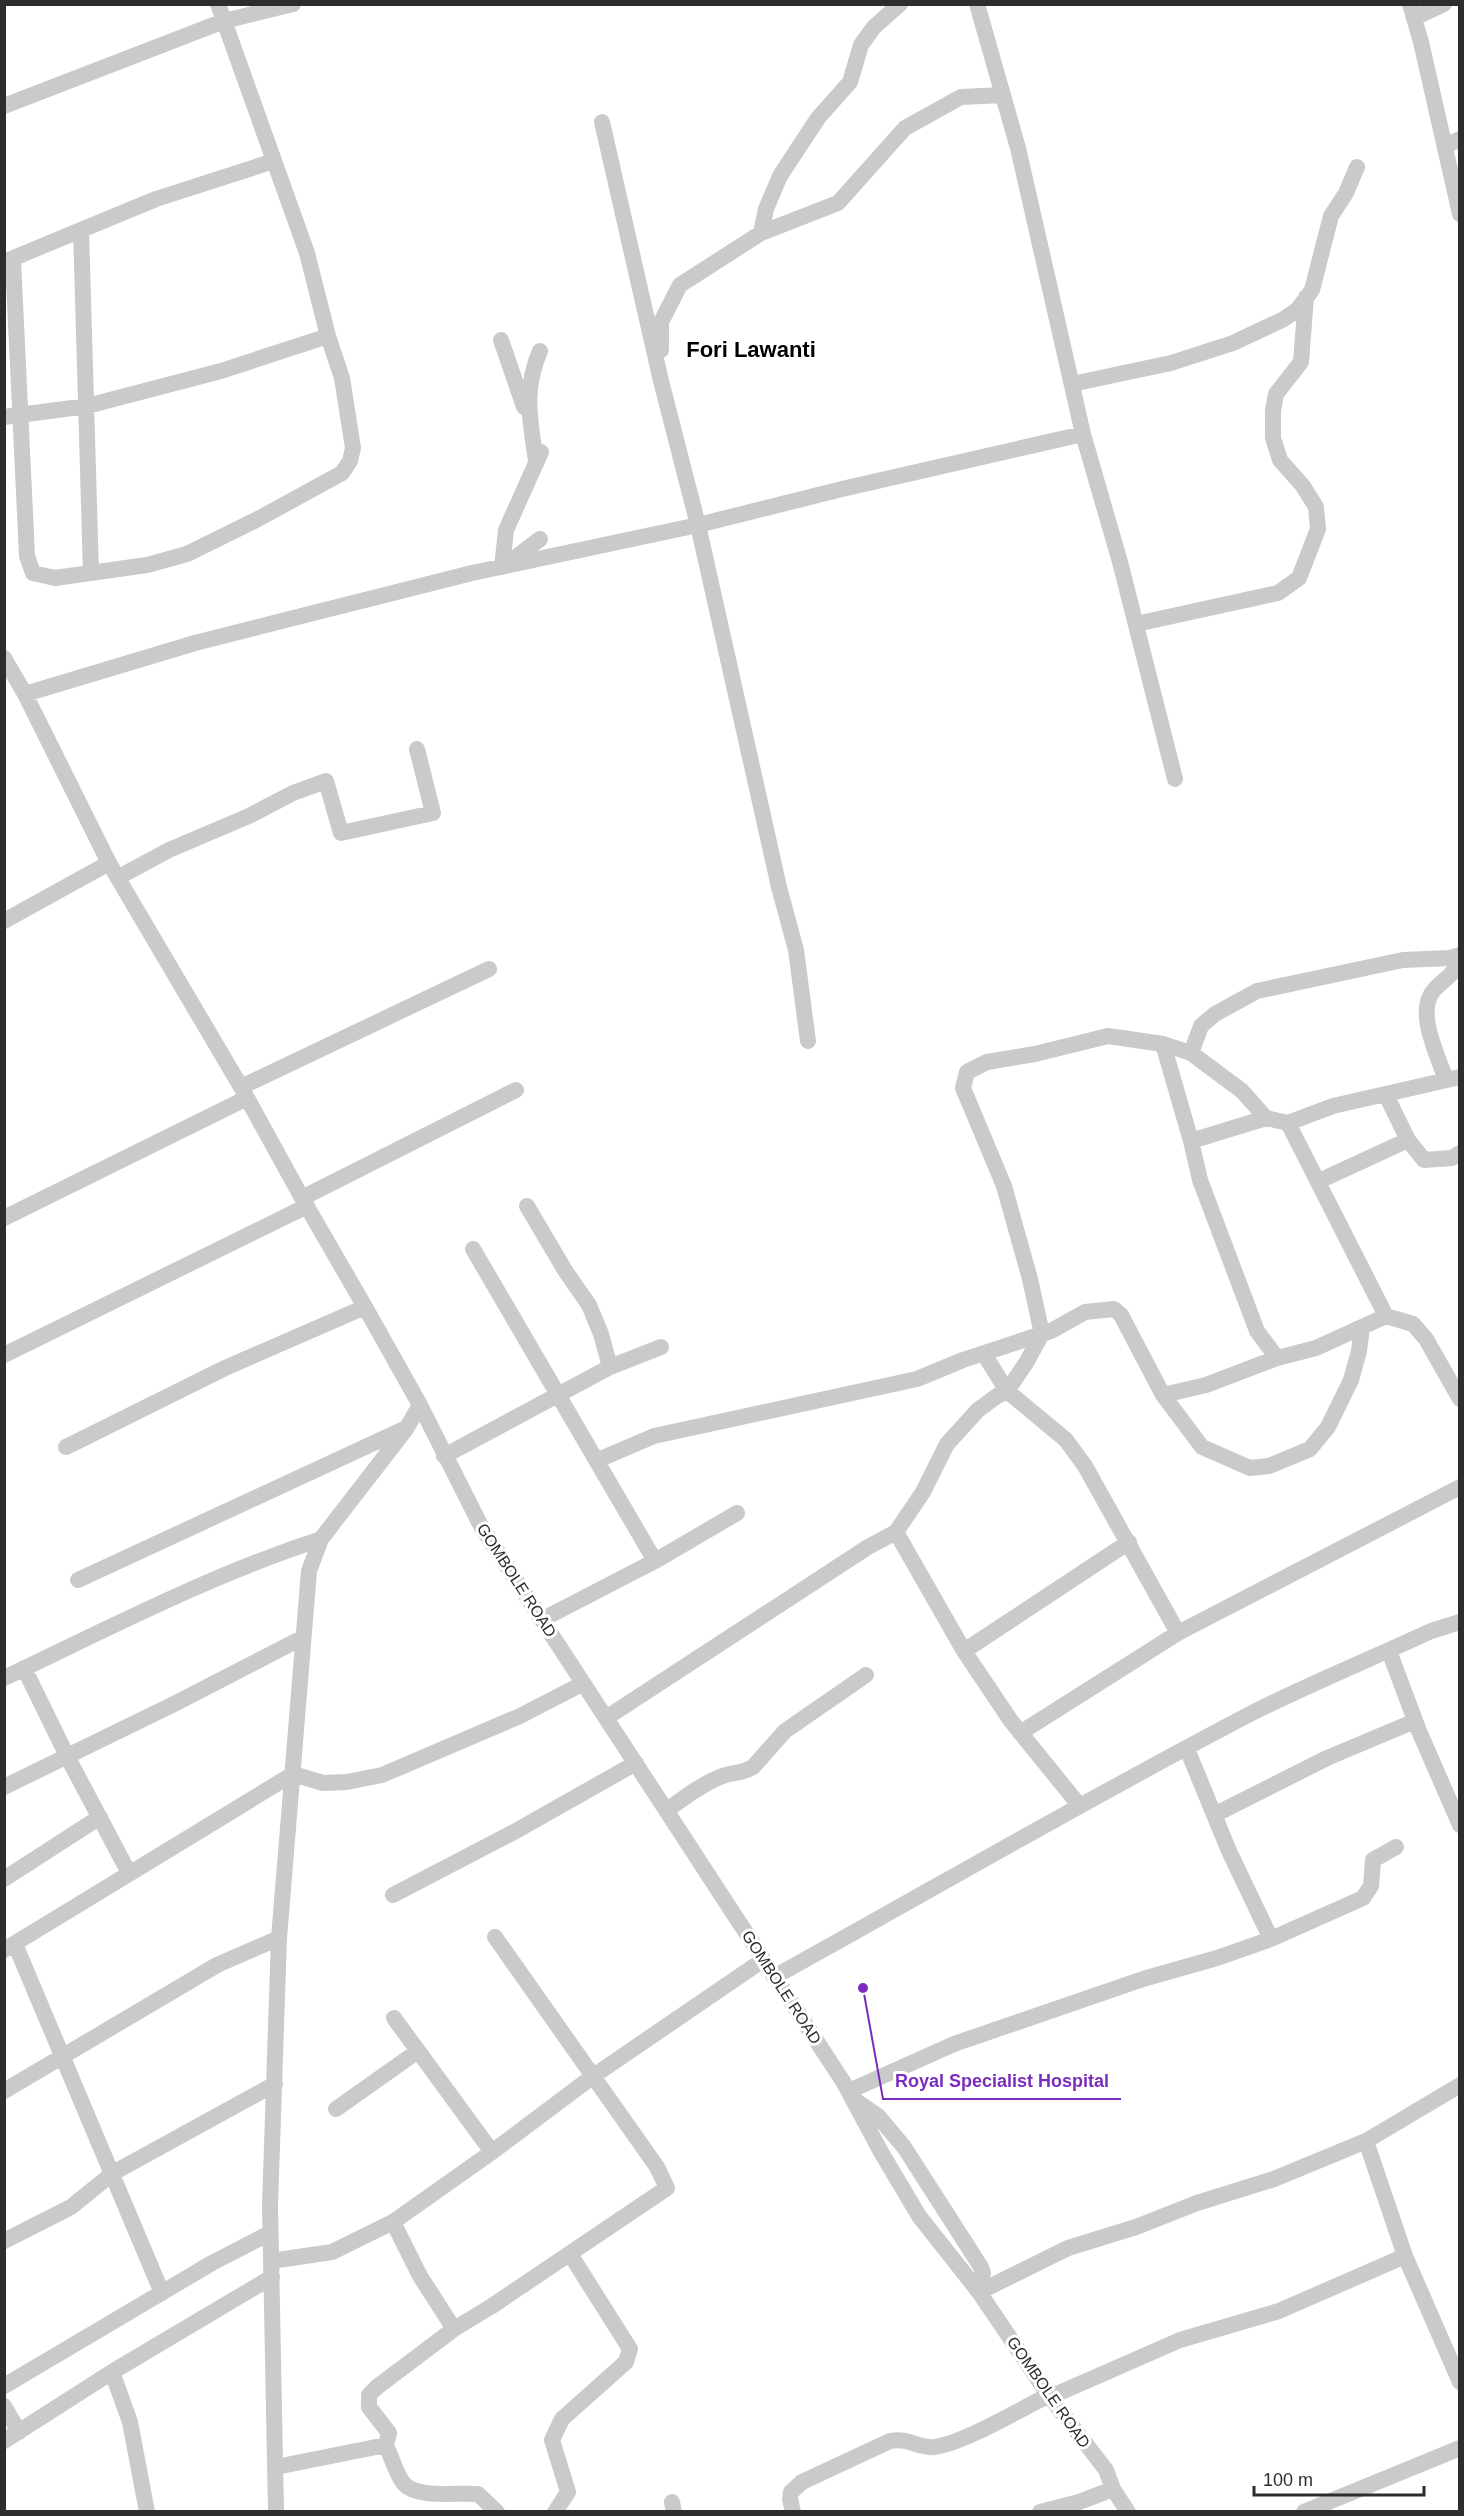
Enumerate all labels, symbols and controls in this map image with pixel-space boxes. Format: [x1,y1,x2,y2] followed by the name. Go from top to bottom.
[686,337,816,362] district label: Fori Lawanti
[474,1520,560,1640] street label: GOMBOLE ROAD
[739,1927,825,2047] street label: GOMBOLE ROAD
[883,2063,1121,2099] callout: Royal Specialist Hospital
[895,2071,1109,2091] text: Royal Specialist Hospital
[1004,2334,1093,2451] street label: GOMBOLE ROAD
[1254,2459,1424,2497] scale bar
[1263,2470,1313,2490] text: 100 m

